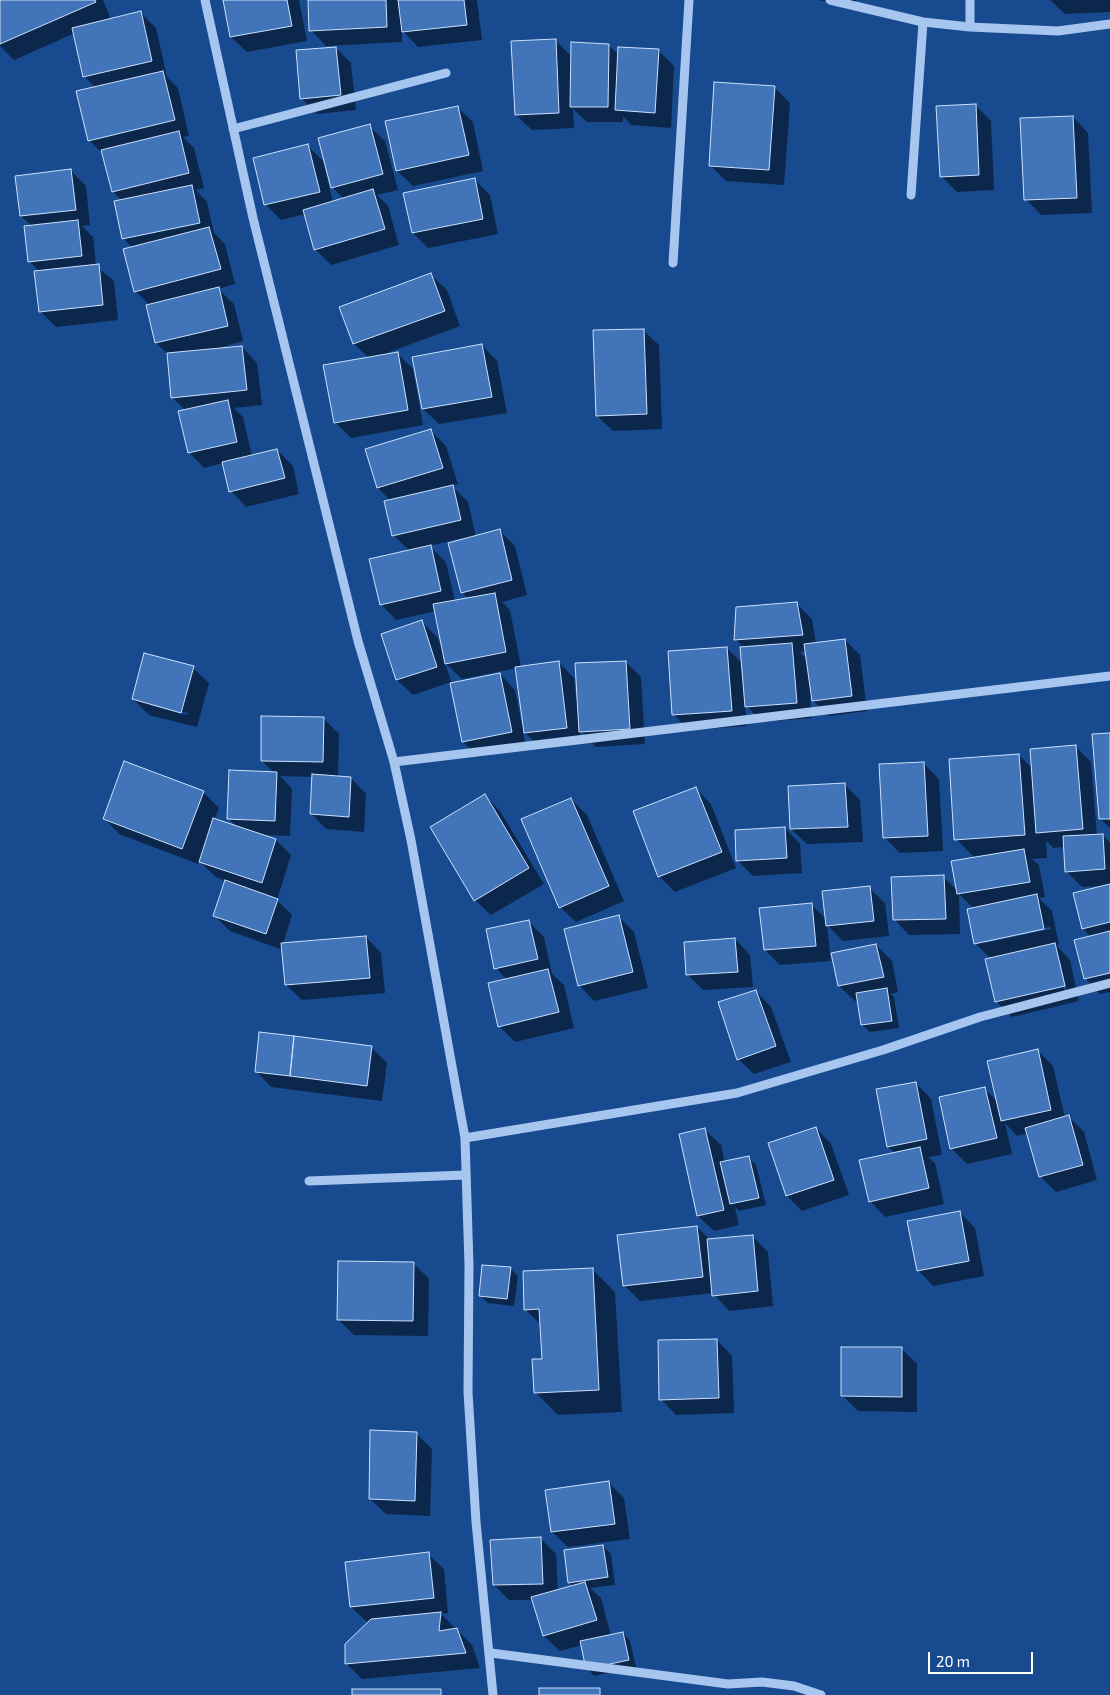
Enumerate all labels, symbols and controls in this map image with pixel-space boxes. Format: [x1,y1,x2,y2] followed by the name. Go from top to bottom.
[930,1642,1035,1674] scale bar
[936,1652,970,1670] text: 20 m

